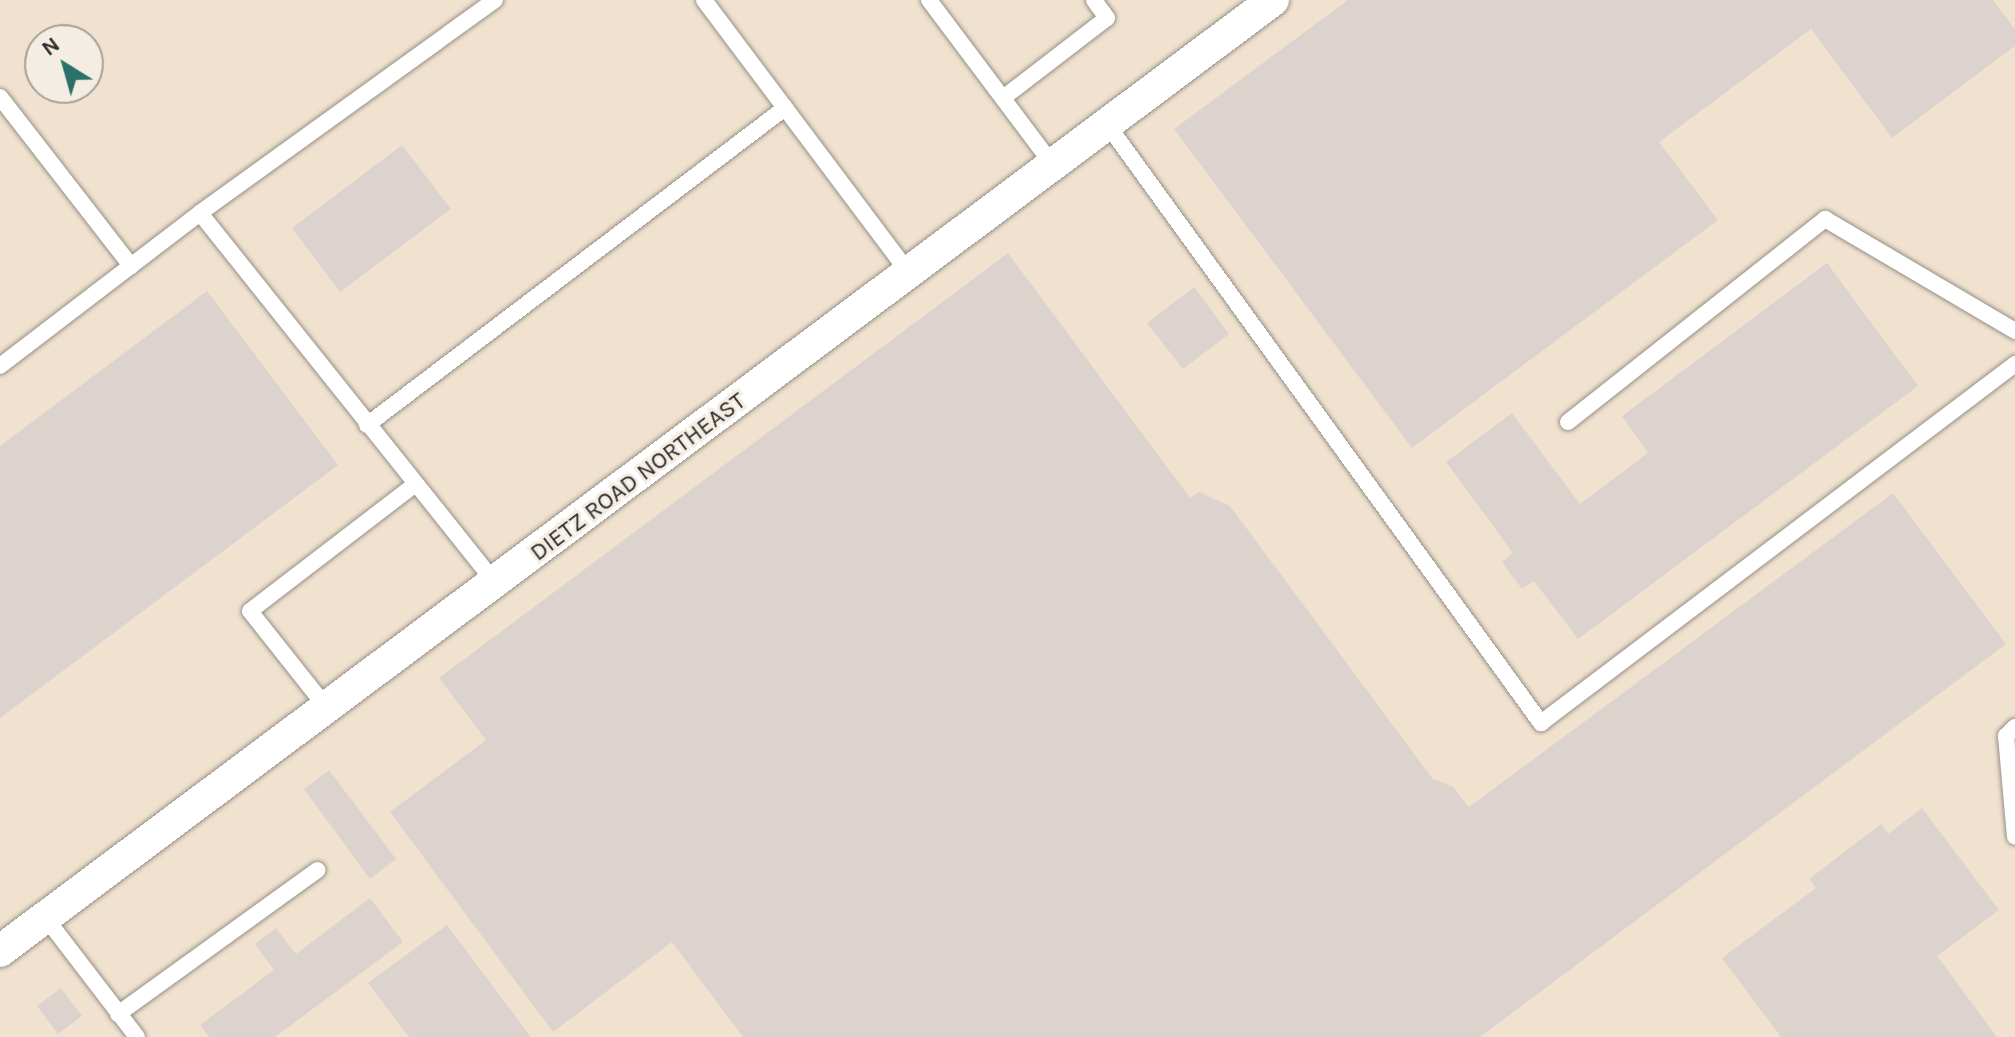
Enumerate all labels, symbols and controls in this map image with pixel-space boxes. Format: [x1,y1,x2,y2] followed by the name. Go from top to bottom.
[24,24,104,104] north arrow
[37,31,65,62] text: N
[525,387,751,567] street label: DIETZ ROAD NORTHEAST

